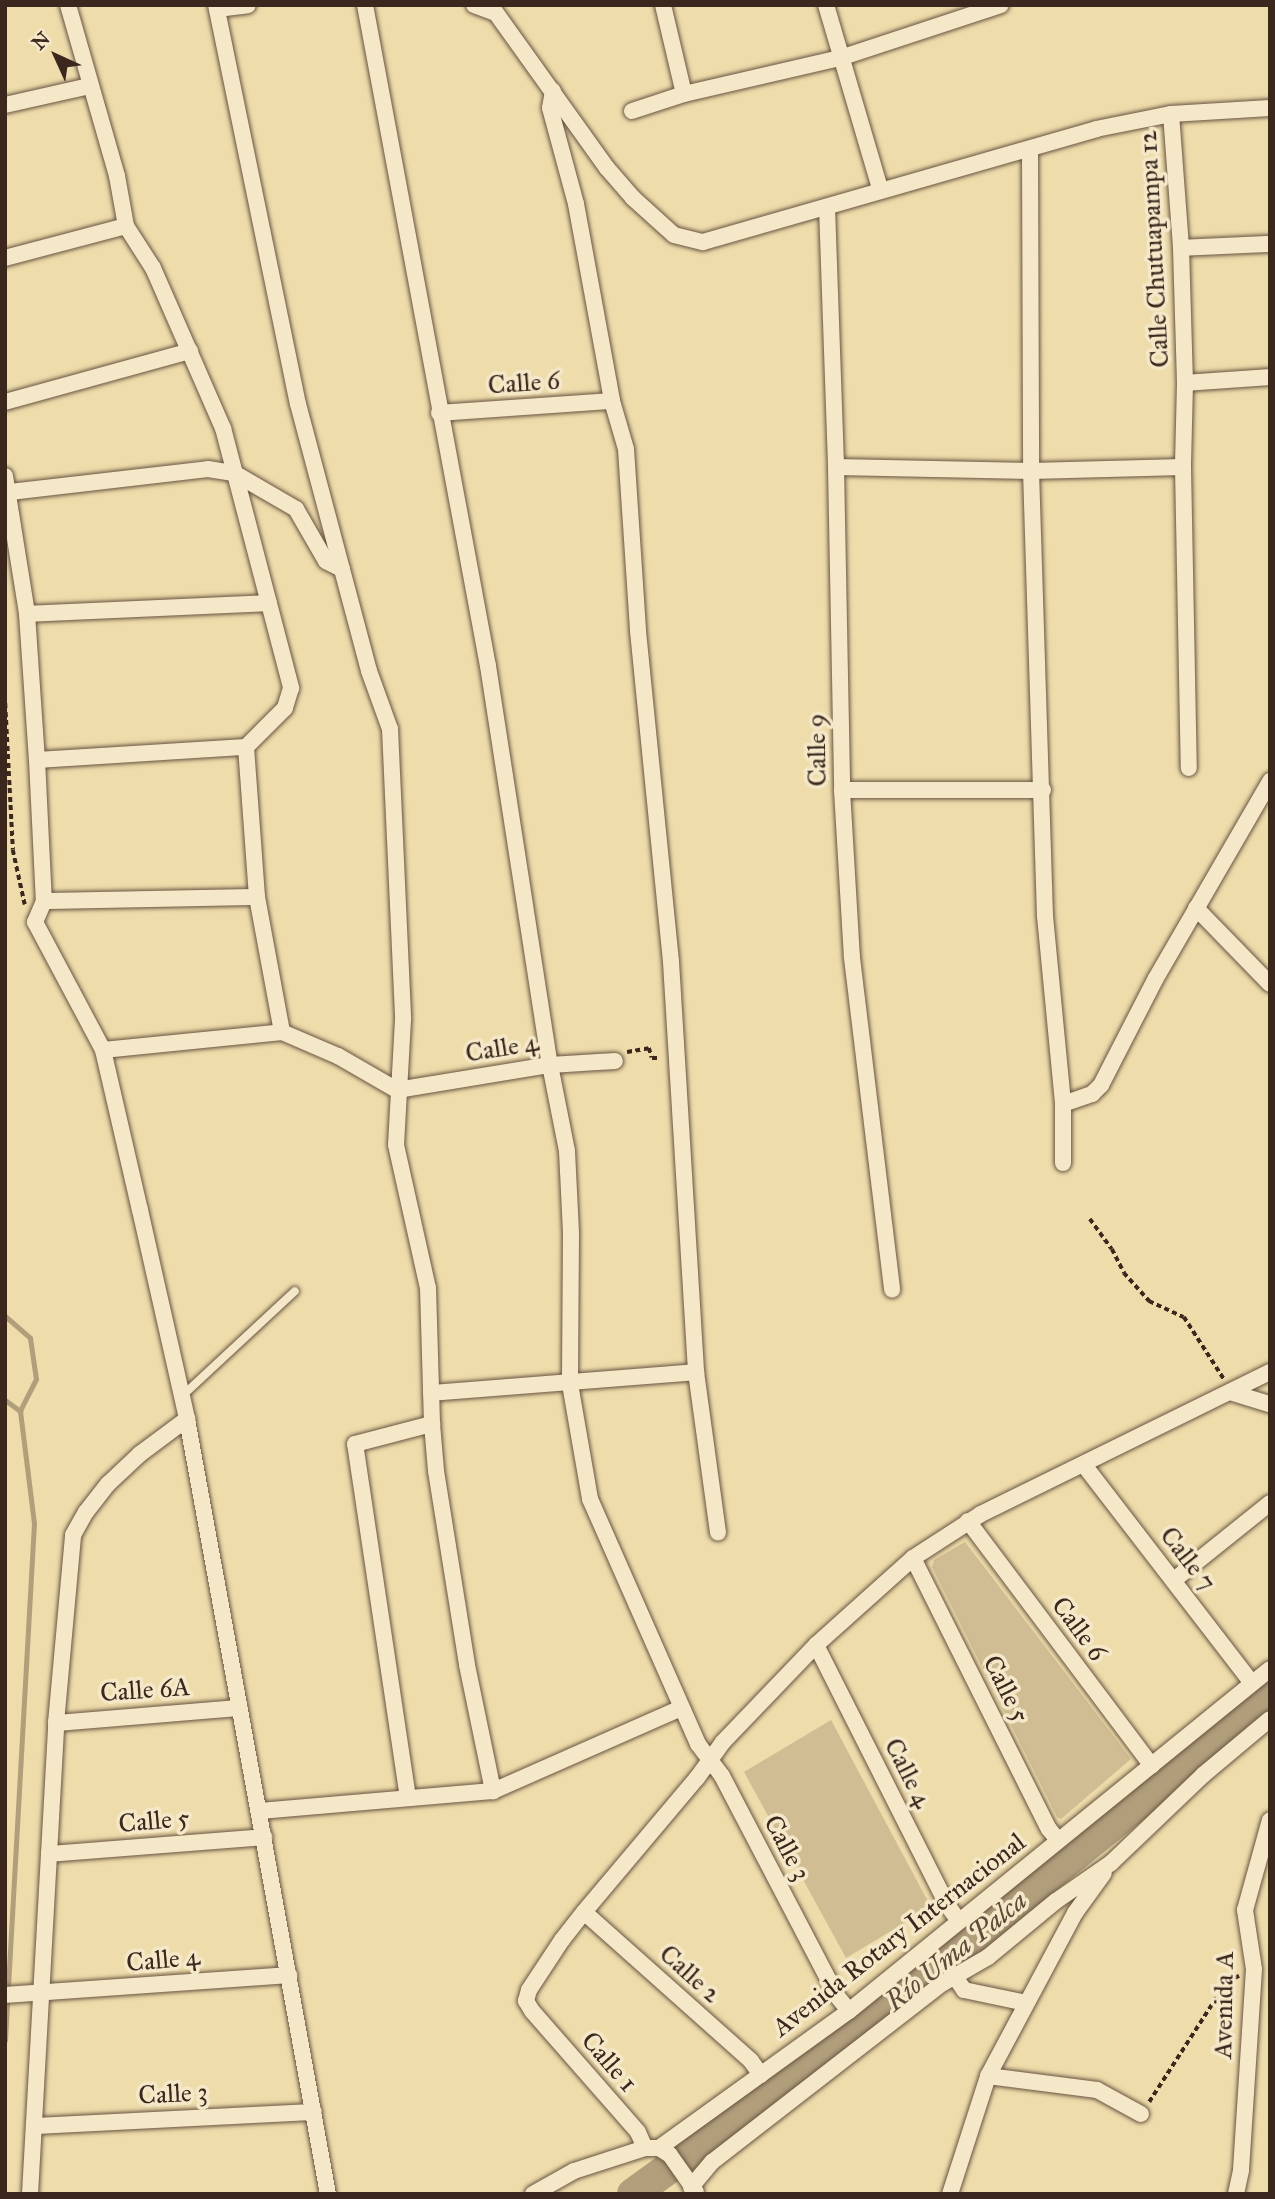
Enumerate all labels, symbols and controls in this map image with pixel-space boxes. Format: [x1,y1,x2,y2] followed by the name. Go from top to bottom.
[21,21,91,91] north arrow
[27,27,55,55] text: N
[1132,130,1176,368] street label: Calle Chutuapampa 12
[487,365,561,401] street label: Calle 6
[801,713,833,787] street label: Calle 9
[463,1027,541,1069] street label: Calle 4
[1153,1521,1223,1597] street label: Calle 7
[1045,1591,1113,1667] street label: Calle 6
[976,1650,1036,1728] street label: Calle 5
[99,1671,191,1709] street label: Calle 6A
[877,1733,939,1813] street label: Calle 4
[117,1802,191,1840] street label: Calle 5
[757,1810,817,1886] street label: Calle 3
[766,1826,1032,2044] street label: Avenida Rotary Internacional
[878,1884,1034,2018] water label: Río Uma Palca
[653,1938,727,2010] street label: Calle 2
[125,1941,201,1979] street label: Calle 4
[1207,1951,1241,2059] street label: Avenida A
[574,2026,644,2098] street label: Calle 1
[137,2077,209,2111] street label: Calle 3

